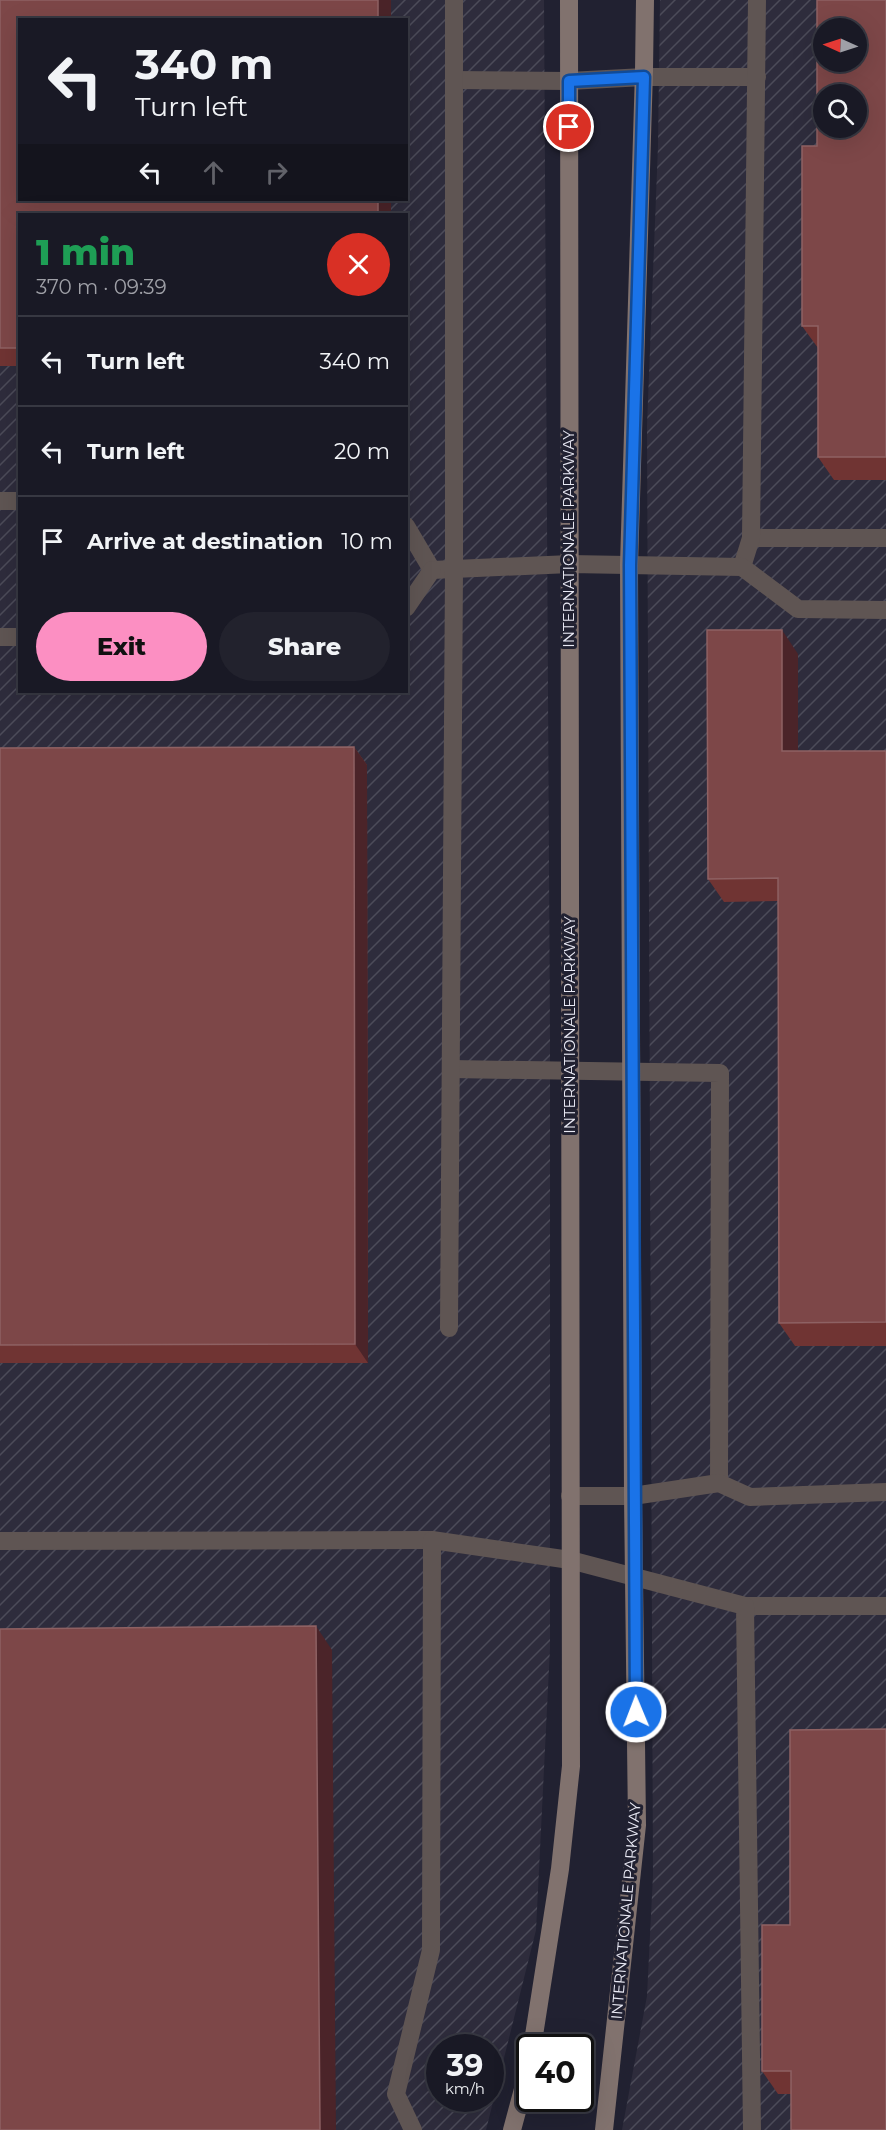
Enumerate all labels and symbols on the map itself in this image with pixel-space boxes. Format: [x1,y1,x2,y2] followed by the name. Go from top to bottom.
[813,18,867,72] north arrow
[543,101,594,152] pin
[559,430,578,648] street label: INTERNATIONALE PARKWAY
[560,916,579,1134] street label: INTERNATIONALE PARKWAY
[604,1680,668,1744] position arrow
[607,1801,644,2020] street label: INTERNATIONALE PARKWAY
[516,2034,594,2112] speed limit sign: 40

